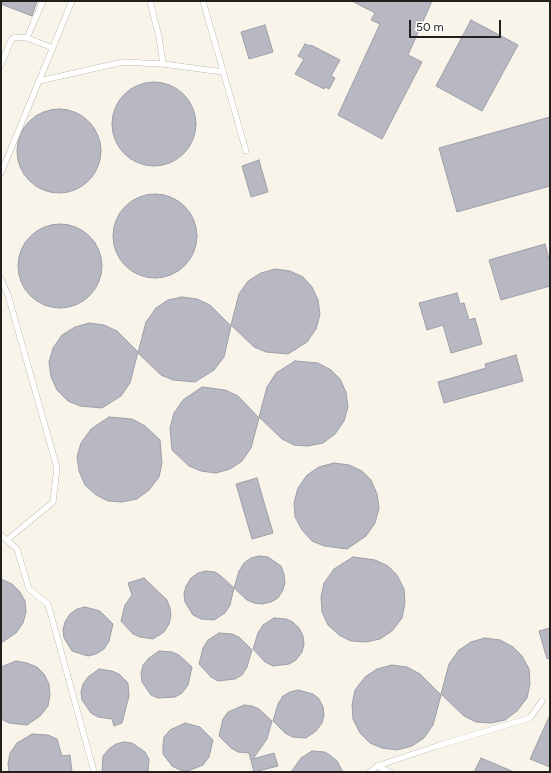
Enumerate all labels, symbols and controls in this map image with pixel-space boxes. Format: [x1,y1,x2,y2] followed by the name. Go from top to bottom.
[411,12,503,38] scale bar
[416,20,444,34] text: 50 m

